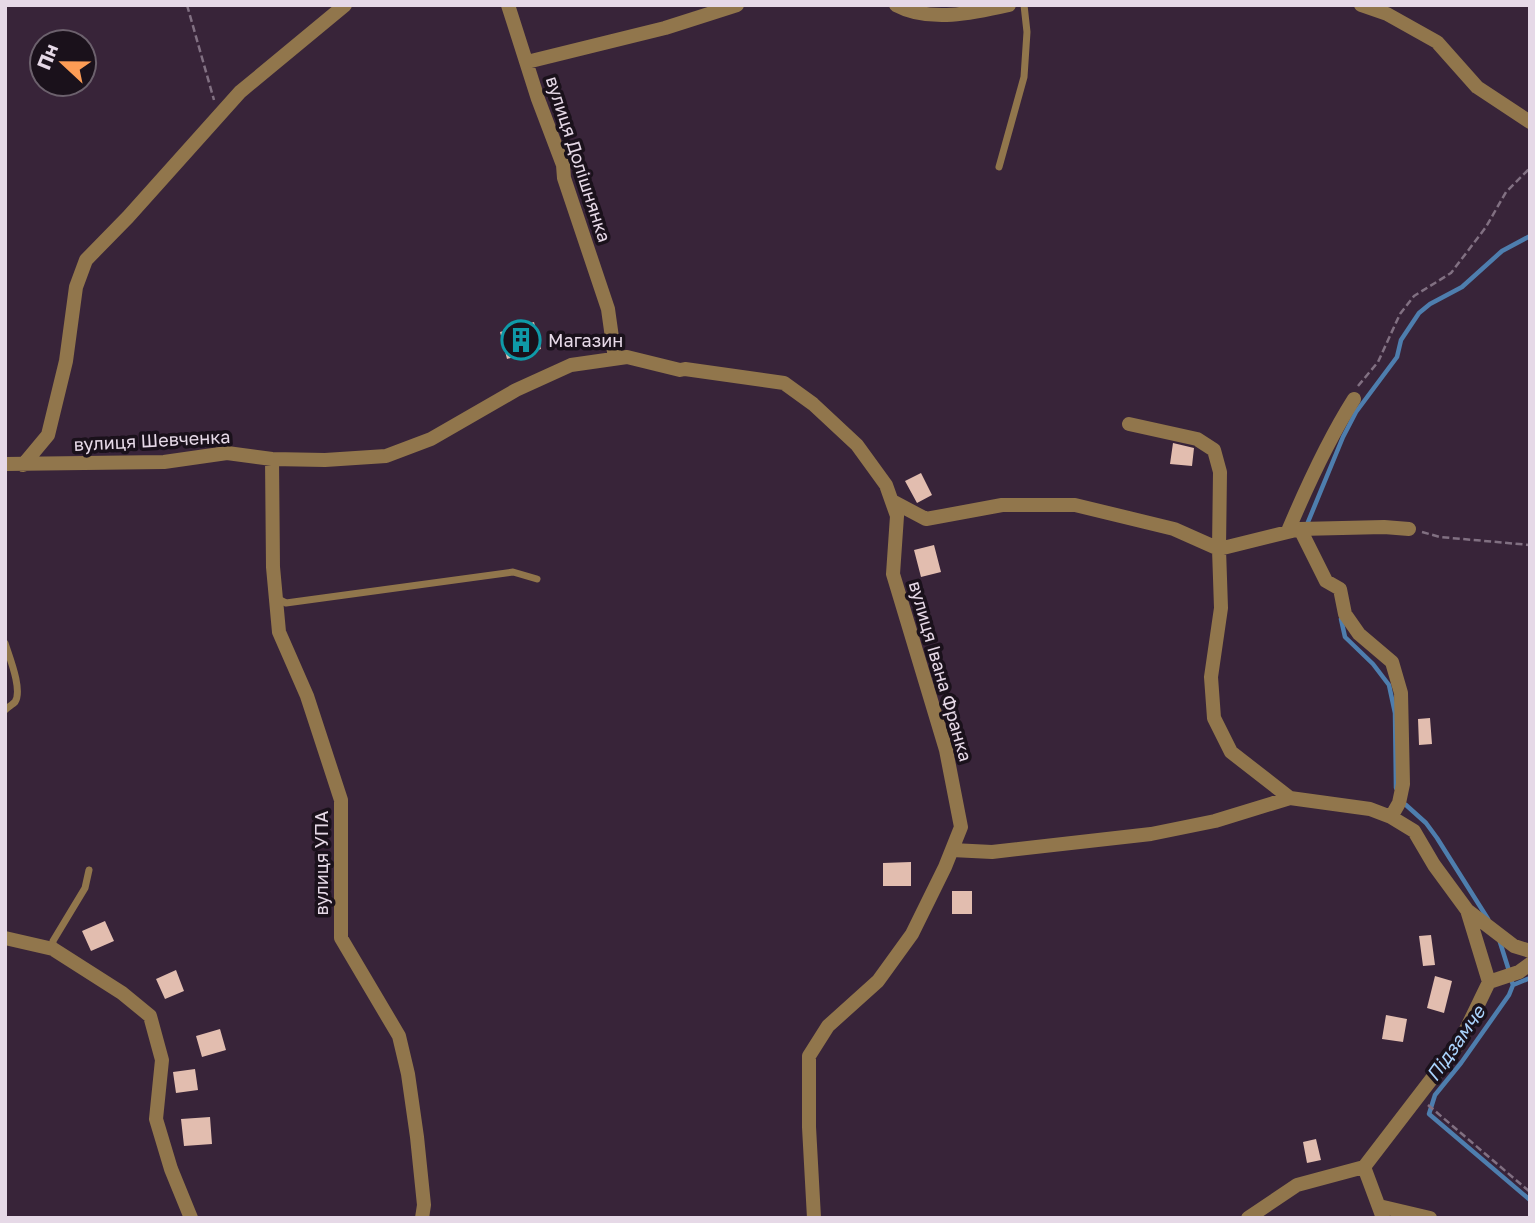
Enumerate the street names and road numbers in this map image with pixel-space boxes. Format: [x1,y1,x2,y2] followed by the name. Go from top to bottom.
[542,73,616,245] street label: вулиця Долішнянка
[73,425,231,455] street label: вулиця Шевченка
[905,578,977,764] street label: вулиця Івана Франка
[310,811,332,915] street label: вулиця УПА

